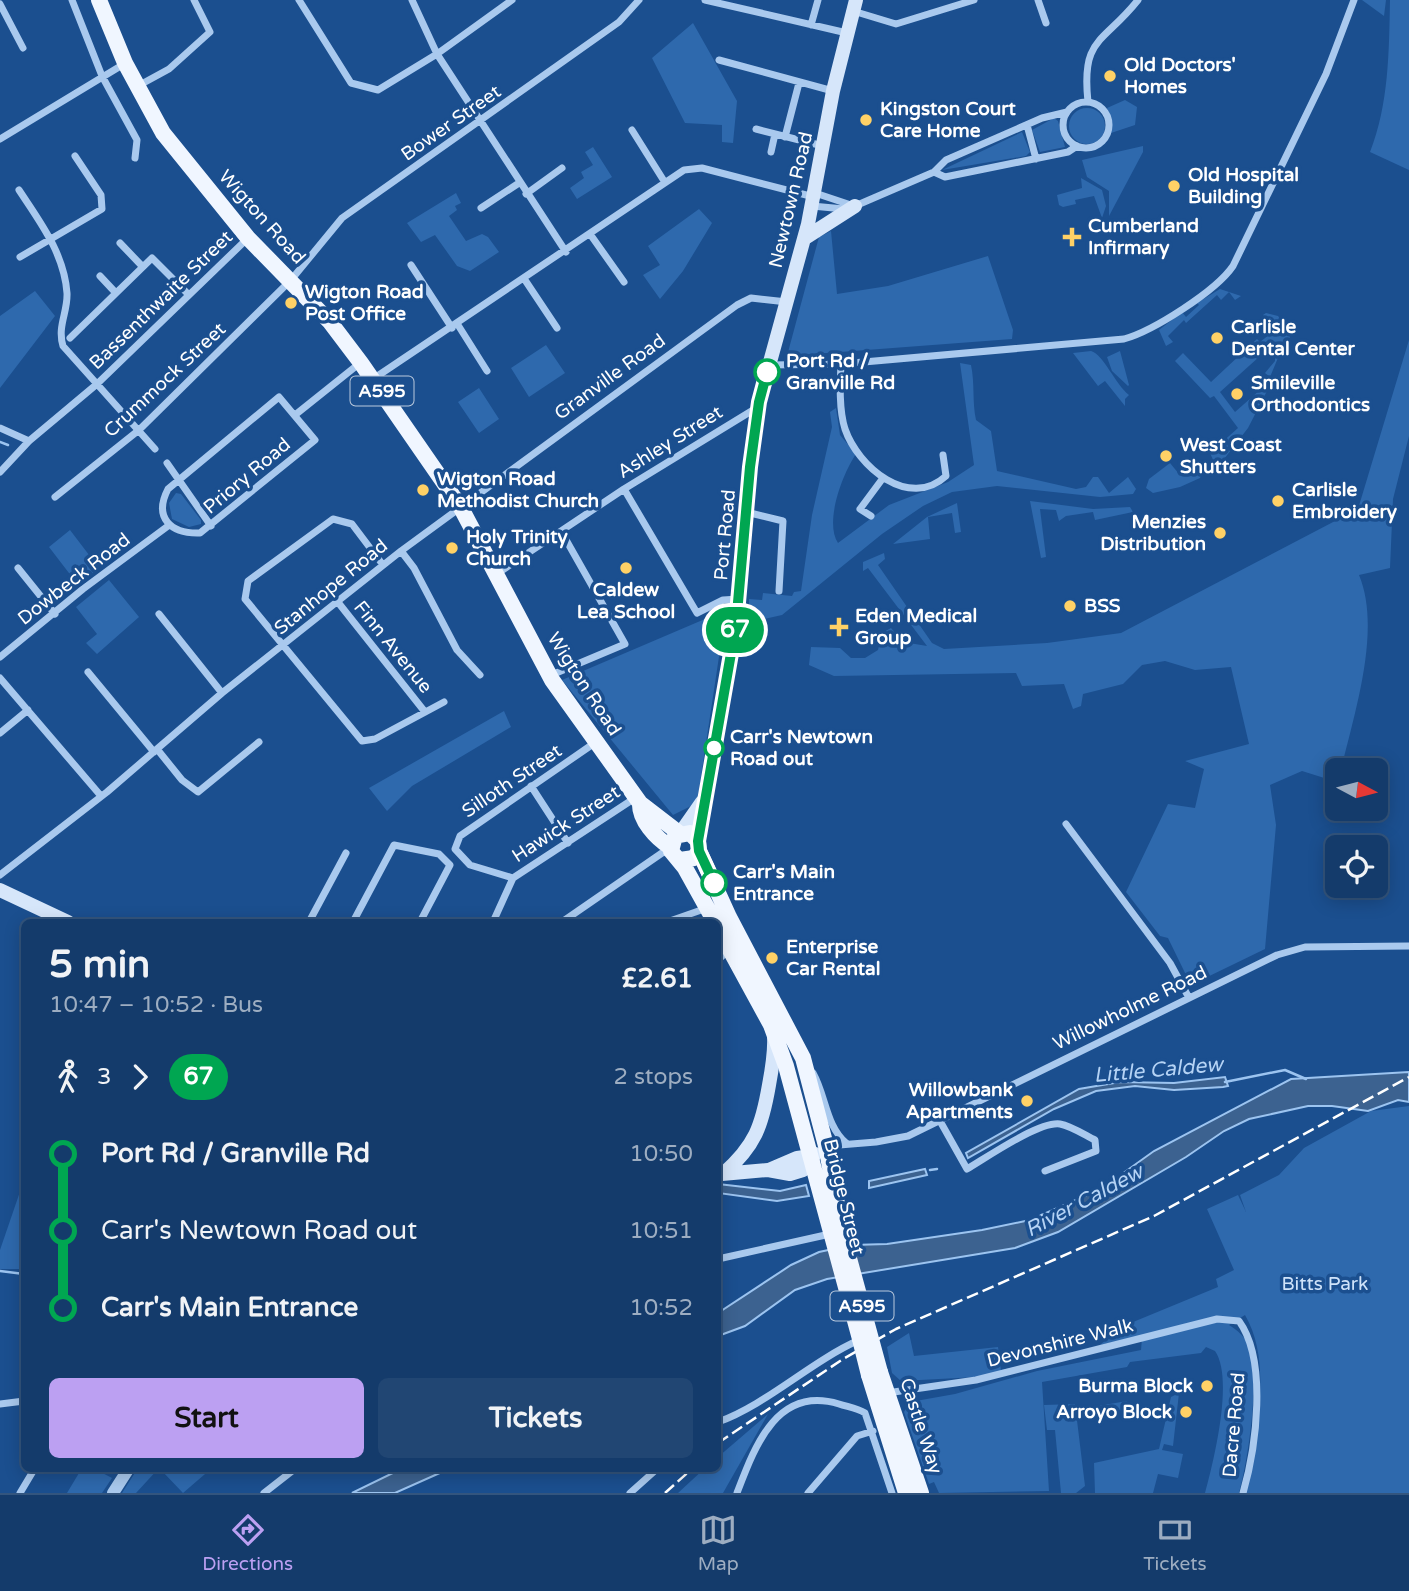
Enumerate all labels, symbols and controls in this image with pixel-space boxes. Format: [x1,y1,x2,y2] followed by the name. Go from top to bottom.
[1124,54,1236,98] place label: Old Doctors' Homes
[1102,68,1118,84] marker: Old Doctors' Homes
[397,81,505,165] street label: Bower Street
[880,98,1017,142] place label: Kingston Court Care Home
[858,112,874,128] marker: Kingston Court Care Home
[765,130,817,270] street label: Newtown Road
[1188,164,1299,209] place label: Old Hospital Building
[214,166,310,268] street label: Wigton Road
[1166,178,1182,194] marker: Old Hospital Building
[1088,215,1199,260] place label: Cumberland Infirmary
[85,226,237,374] street label: Bassenthwaite Street
[1062,227,1082,247] marker: Cumberland Infirmary
[305,281,424,325] place label: Wigton Road Post Office
[283,295,299,311] marker: Wigton Road Post Office
[1231,316,1355,360] place label: Carlisle Dental Center
[100,318,230,442] street label: Crummock Street
[550,329,670,425] street label: Granville Road
[1209,330,1225,346] marker: Carlisle Dental Center
[786,350,895,394] place label: Port Rd / Granville Rd
[754,359,780,385] marker: Port Rd / Granville Rd
[1251,372,1370,416] place label: Smileville Orthodontics
[350,376,414,405] road number: A595
[1229,386,1245,402] marker: Smileville Orthodontics
[613,401,727,483] street label: Ashley Street
[199,433,295,519] street label: Priory Road
[1180,434,1283,478] place label: West Coast Shutters
[1158,448,1174,464] marker: West Coast Shutters
[437,468,599,512] place label: Wigton Road Methodist Church
[1292,479,1398,524] place label: Carlisle Embroidery
[415,482,431,498] marker: Wigton Road Methodist Church
[710,489,740,581] street label: Port Road
[1270,493,1286,509] marker: Carlisle Embroidery
[1100,511,1206,555] place label: Menzies Distribution
[1212,525,1228,541] marker: Menzies Distribution
[466,526,568,570] place label: Holy Trinity Church
[14,528,134,630] street label: Dowbeck Road
[270,535,392,639] street label: Stanhope Road
[444,540,460,556] marker: Holy Trinity Church
[618,560,634,576] marker: Caldew Lea School
[577,579,675,623] place label: Caldew Lea School
[1084,595,1121,617] place label: BSS
[349,596,437,698] street label: Finn Avenue
[1062,598,1078,614] marker: BSS
[855,605,977,650] place label: Eden Medical Group
[704,607,766,653] line badge: 67
[720,615,750,644] text: 67
[829,617,849,637] marker: Eden Medical Group
[542,628,626,740] street label: Wigton Road
[730,726,873,770] place label: Carr's Newtown Road out
[704,738,724,758] marker: Carr's Newtown Road out
[458,740,566,822] street label: Silloth Street
[1325,758,1388,821] north arrow
[1325,758,1388,898] map controls
[508,781,624,867] street label: Hawick Street
[1325,835,1388,898] button: locate
[733,861,835,905] place label: Carr's Main Entrance
[701,870,727,896] marker: Carr's Main Entrance
[786,936,880,980] place label: Enterprise Car Rental
[49,942,150,988] text: 5 min
[764,950,780,966] marker: Enterprise Car Rental
[1049,961,1211,1055] street label: Willowholme Road
[622,963,693,994] text: £2.61
[49,991,263,1019] text: 10:47 – 10:52 · Bus
[1093,1052,1226,1088] water label: Little Caldew
[49,1058,87,1096] icon: walk
[121,1058,159,1096] icon: forward
[183,1062,214,1091] text: 67
[97,1063,111,1091] text: 3
[613,1063,693,1091] text: 2 stops
[906,1079,1014,1124] place label: Willowbank Apartments
[1019,1093,1035,1109] marker: Willowbank Apartments
[819,1137,869,1257] street label: Bridge Street
[101,1138,370,1169] text: Port Rd / Granville Rd
[629,1140,693,1168] text: 10:50
[1021,1158,1149,1243] water label: River Caldew
[101,1215,417,1246] text: Carr's Newtown Road out
[629,1217,693,1245] text: 10:51
[1282,1273,1368,1295] park label: Bitts Park
[101,1292,358,1323] text: Carr's Main Entrance
[830,1292,894,1321] road number: A595
[629,1294,693,1322] text: 10:52
[985,1314,1135,1372] street label: Devonshire Walk
[1218,1372,1250,1478] street label: Dacre Road
[895,1375,947,1477] street label: Castle Way
[1078,1375,1194,1397] place label: Burma Block
[49,1378,364,1458] button: Start
[378,1378,693,1458] button: Tickets
[1199,1378,1215,1394] marker: Burma Block
[1056,1401,1173,1424] place label: Arroyo Block
[1178,1404,1194,1420] marker: Arroyo Block
[202,1511,293,1575] tab: Directions
[698,1511,739,1575] tab: Map
[1143,1511,1207,1575] tab: Tickets

